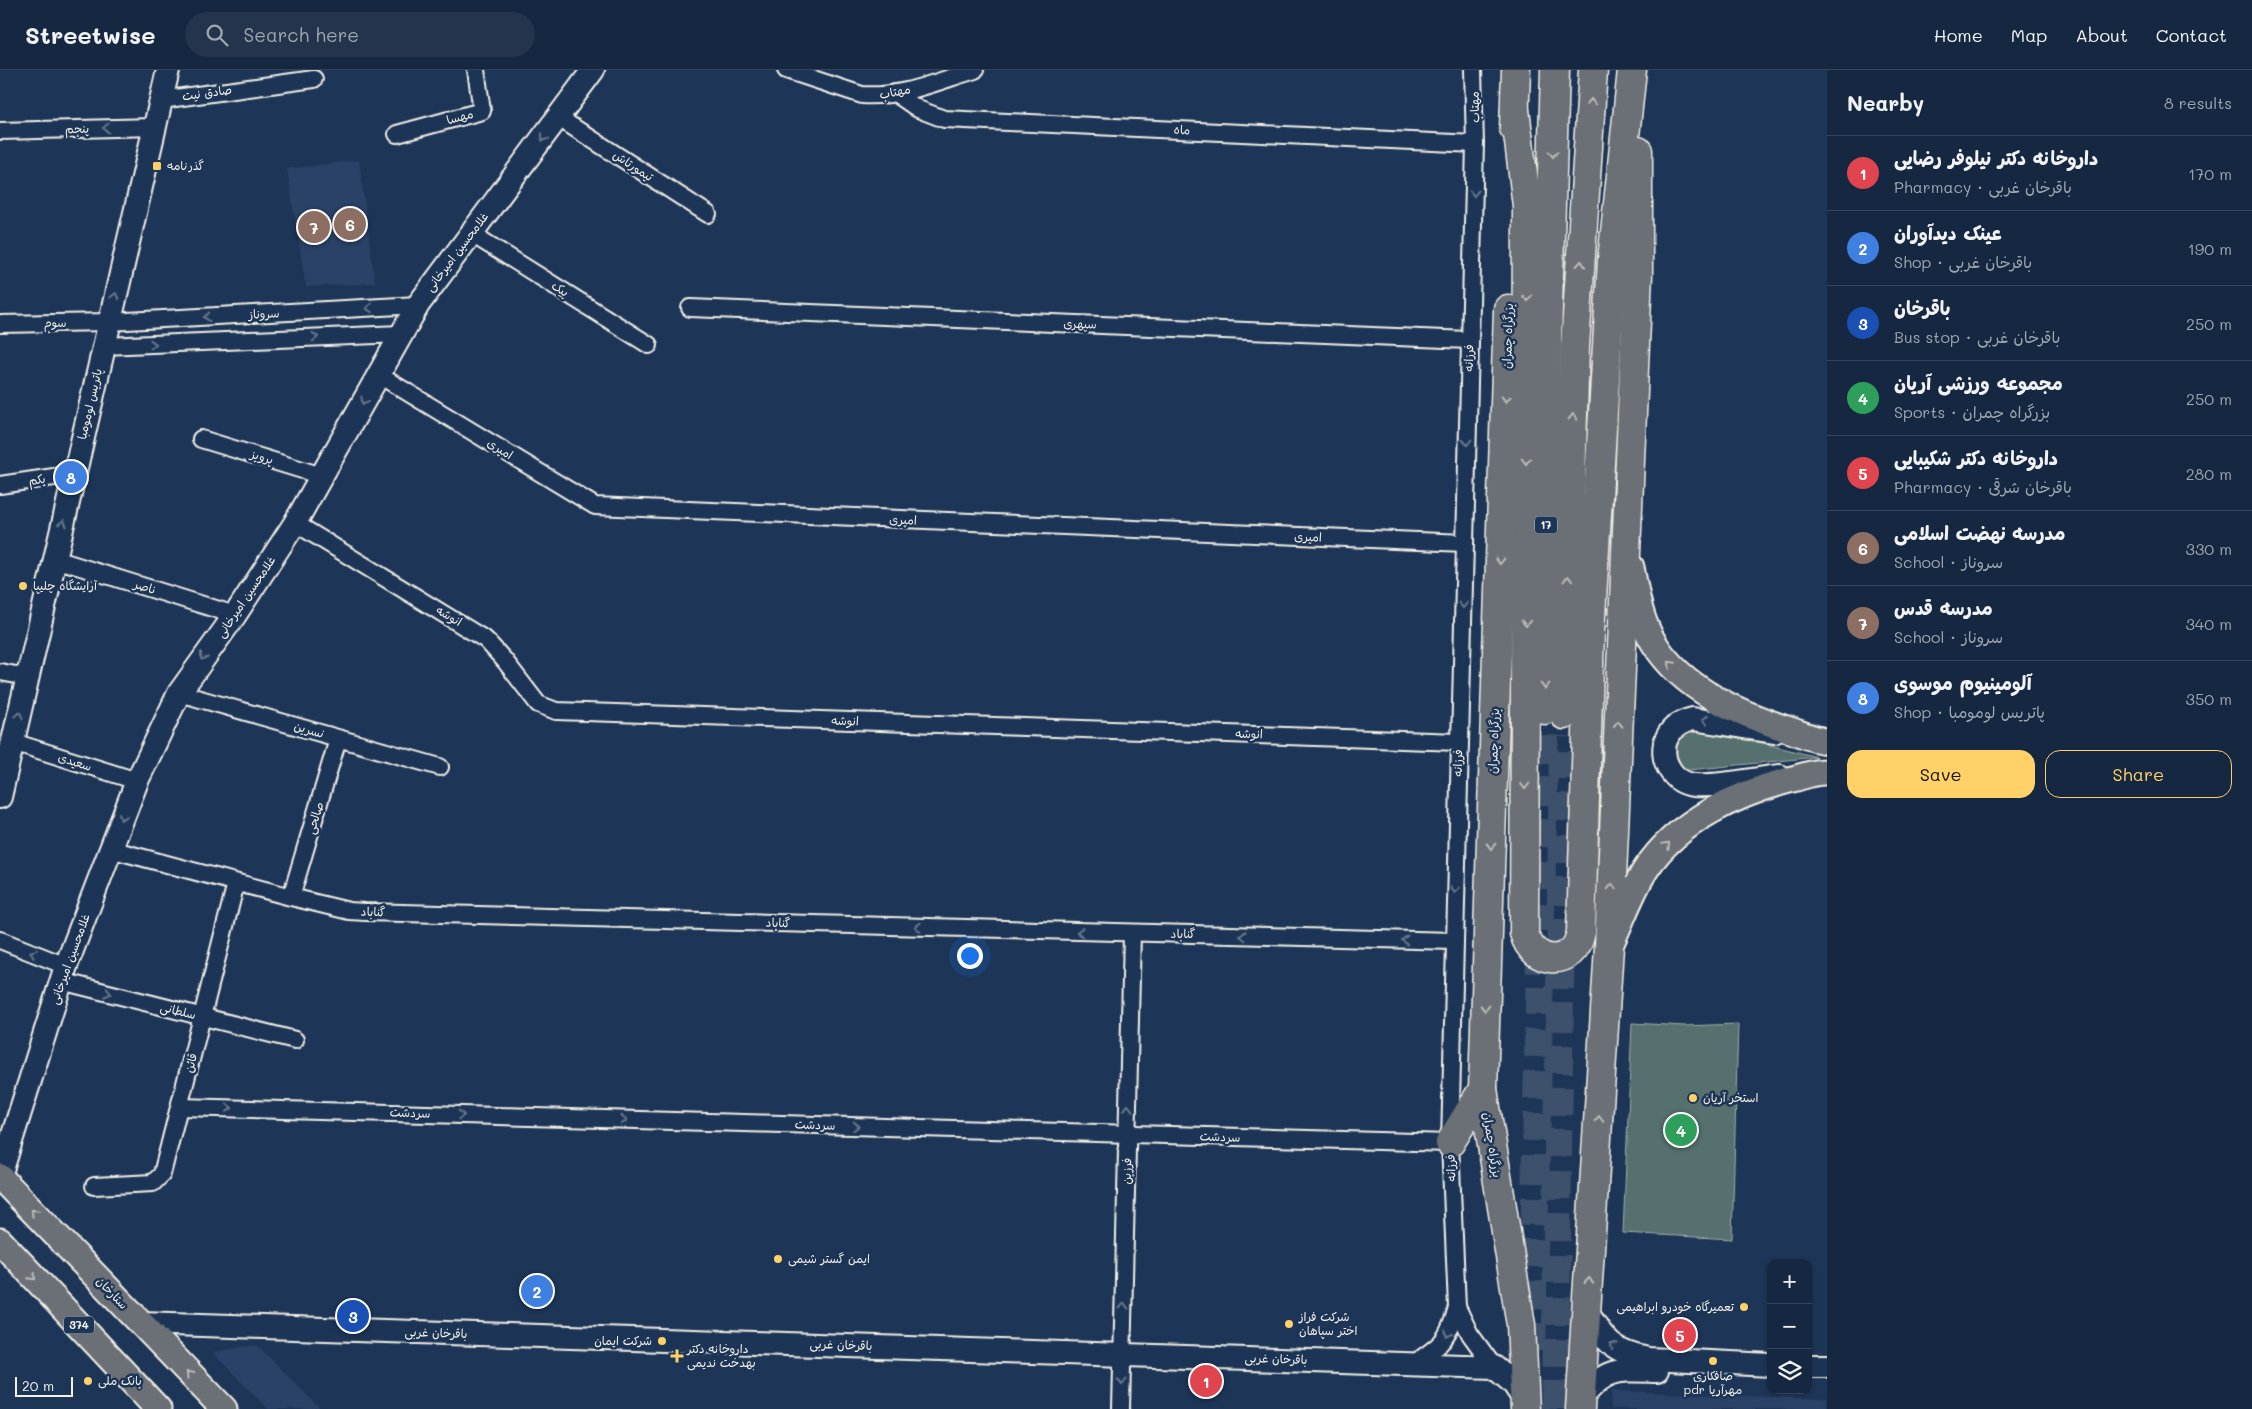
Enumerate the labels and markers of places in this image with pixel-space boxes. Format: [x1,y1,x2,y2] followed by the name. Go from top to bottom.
[167,157,204,173] place label: گذرنامه
[151,160,163,172] marker: گذرنامه
[334,205,366,243] pin: 6
[298,208,330,246] pin: 7
[55,458,87,496] pin: 8
[33,577,98,594] place label: آرایشگاه چلیپا
[17,580,29,592] marker: آرایشگاه چلیپا
[1703,1089,1759,1105] place label: استخر آریان
[1687,1092,1699,1104] marker: استخر آریان
[1665,1111,1697,1149] pin: 4
[788,1250,870,1267] place label: ایمن گستر شیمی
[772,1253,784,1265] marker: ایمن گستر شیمی
[521,1272,553,1310] pin: 2
[337,1297,369,1335] pin: 3
[1616,1298,1735,1315] place label: تعمیرگاه خودرو ابراهیمی
[1738,1301,1750,1313] marker: تعمیرگاه خودرو ابراهیمی
[1298,1308,1358,1339] place label: شرکت فراز اختر سپاهان
[1664,1316,1696,1354] pin: 5
[1283,1318,1295,1330] marker: شرکت فراز اختر سپاهان
[594,1332,652,1348] place label: شرکت ایمان
[656,1335,668,1347] marker: شرکت ایمان
[686,1340,756,1371] place label: داروخانه دکتر بهدخت ندیمی
[671,1350,683,1362] marker: داروخانه دکتر بهدخت ندیمی
[1707,1355,1719,1367] marker: صافکاری pdr مهرآریا
[1190,1362,1222,1400] pin: 1
[1684,1367,1742,1397] place label: صافکاری pdr مهرآریا
[98,1372,142,1389] place label: بانک ملی
[82,1375,94,1387] marker: بانک ملی

